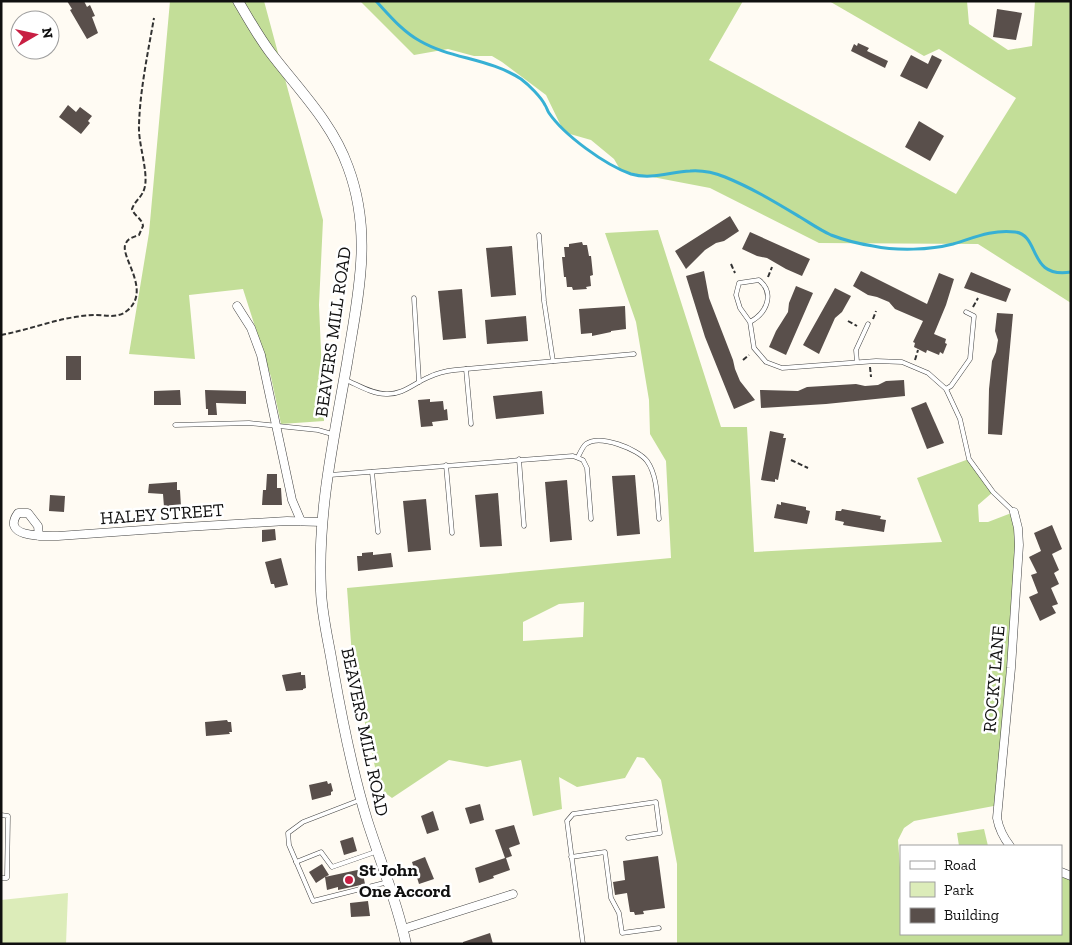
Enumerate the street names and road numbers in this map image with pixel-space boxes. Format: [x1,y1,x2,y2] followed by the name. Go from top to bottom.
[310,245,356,419] street label: BEAVERS MILL ROAD
[99,499,225,529] street label: HALEY STREET
[978,625,1010,733] street label: ROCKY LANE
[336,646,394,818] street label: BEAVERS MILL ROAD

